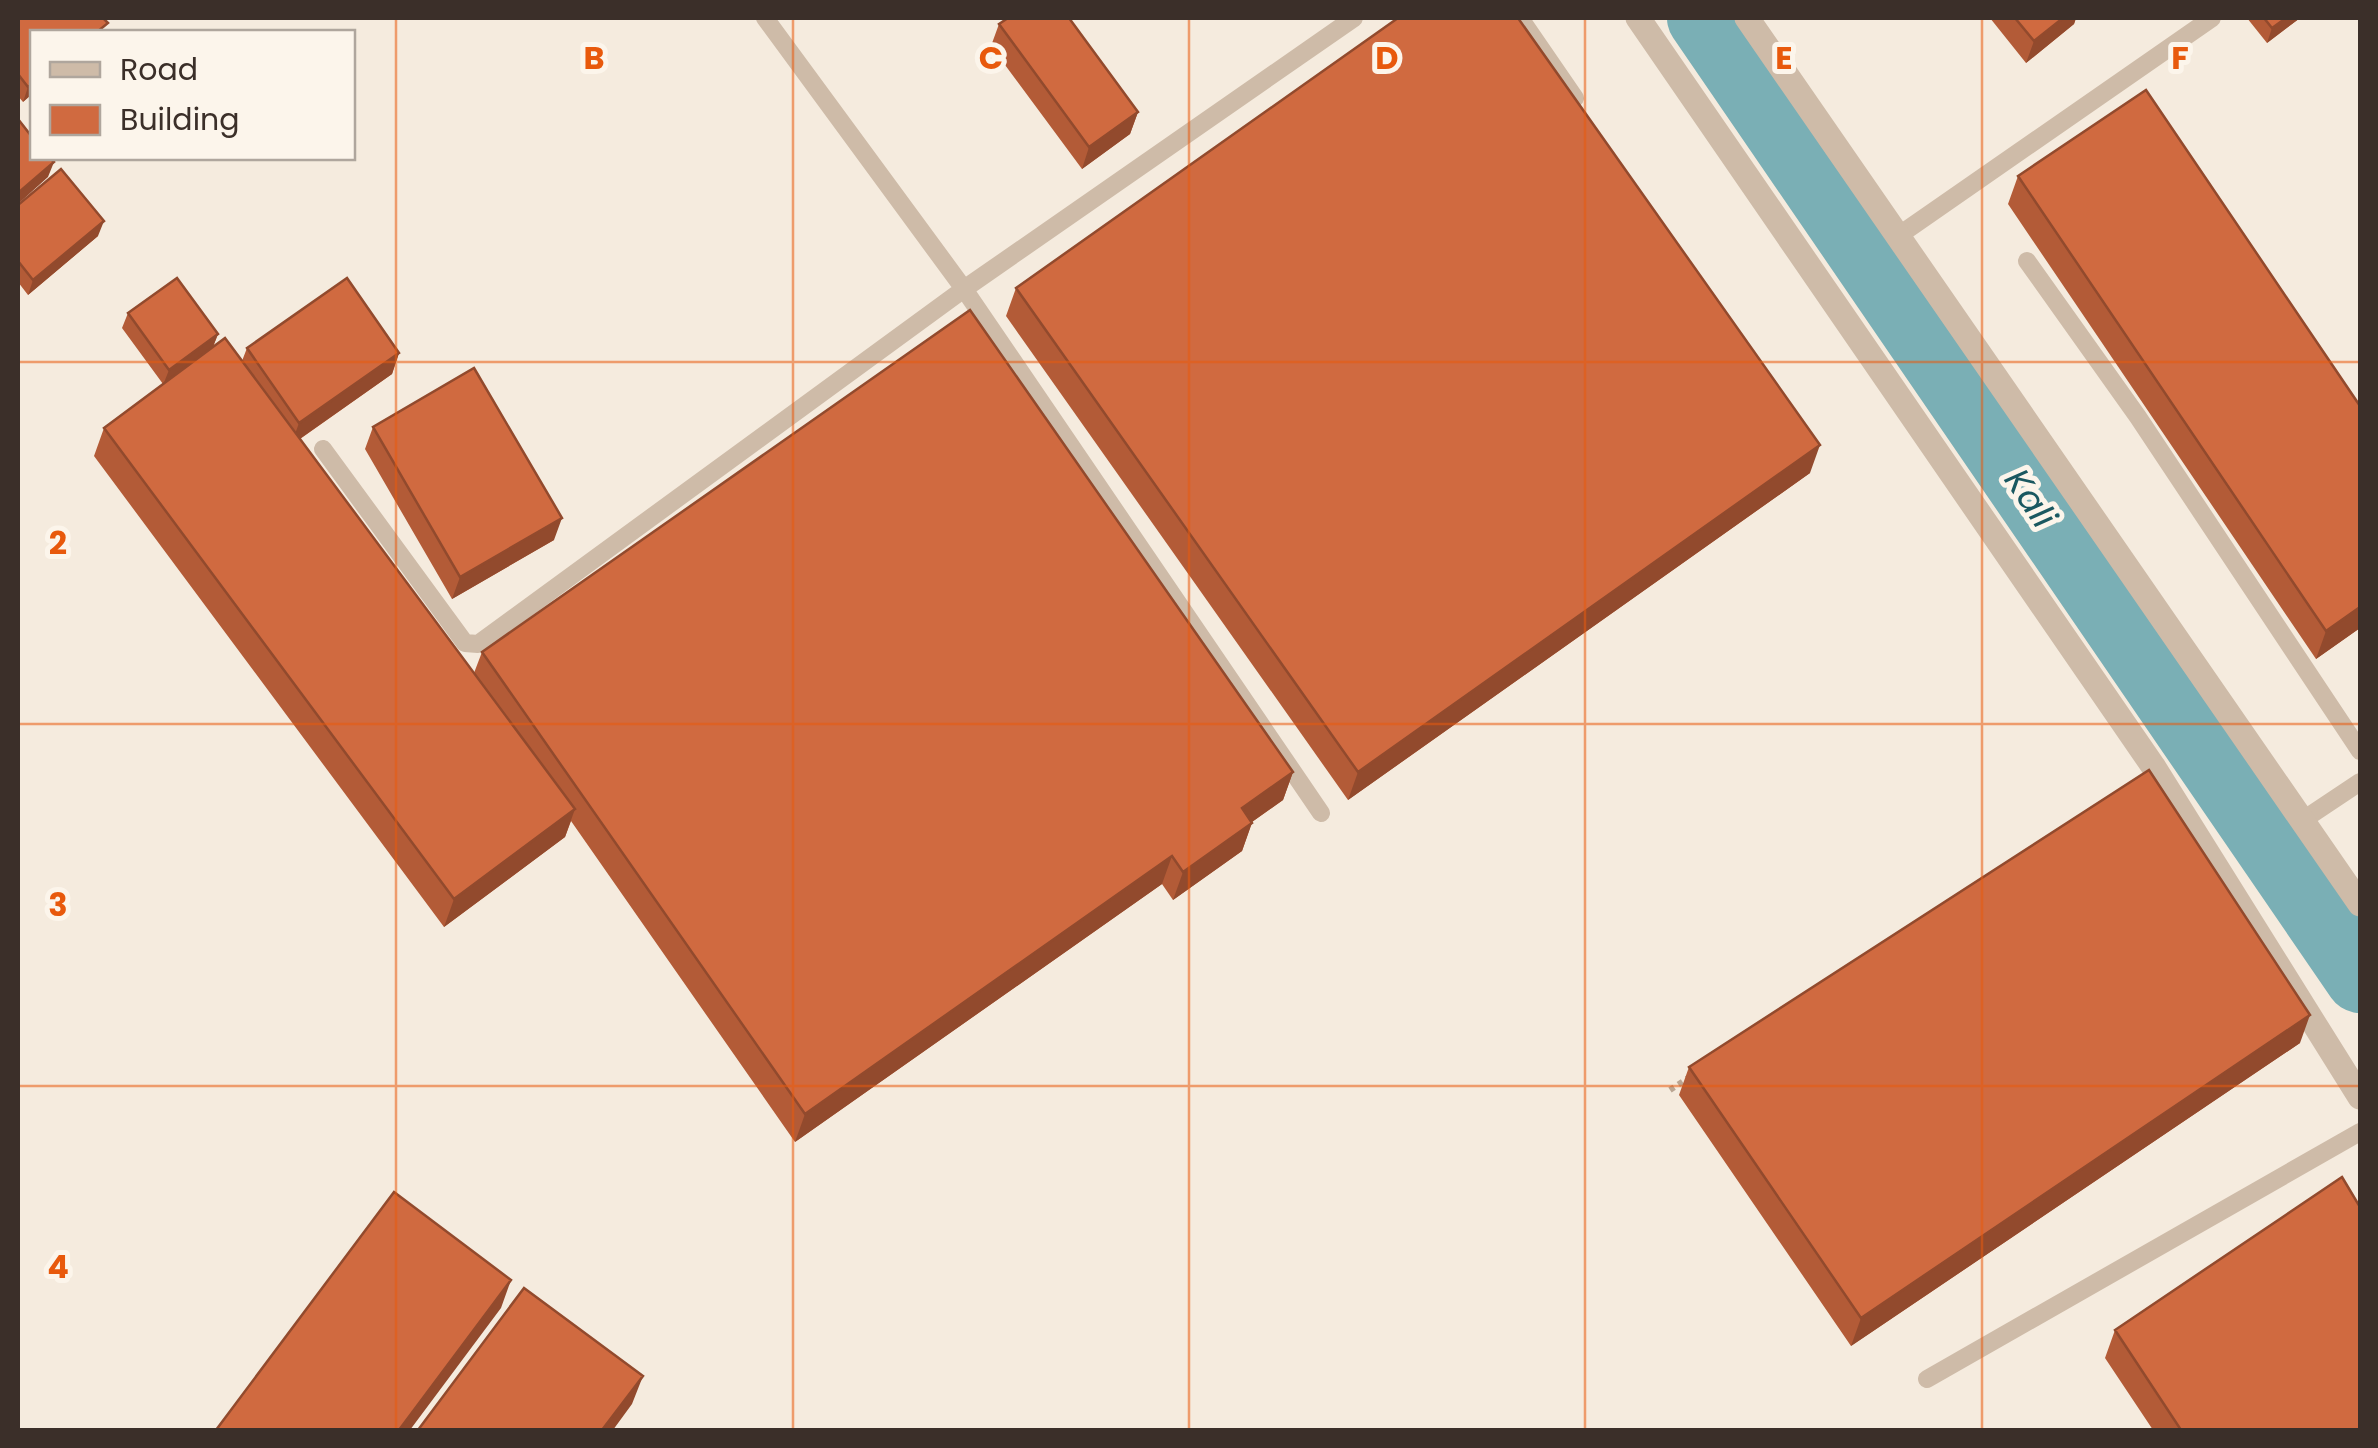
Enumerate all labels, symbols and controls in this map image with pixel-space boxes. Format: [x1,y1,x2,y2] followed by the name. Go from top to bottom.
[30,30,355,160] legend
[583,35,605,80] text: B
[979,35,1003,80] text: C
[1375,35,1399,80] text: D
[1775,35,1793,80] text: E
[2171,35,2189,80] text: F
[120,48,198,91] text: Road
[120,98,240,141] text: Building
[1993,459,2069,538] water label: Kali
[49,520,67,565] text: 2
[48,882,68,927] text: 3
[47,1244,69,1289] text: 4

